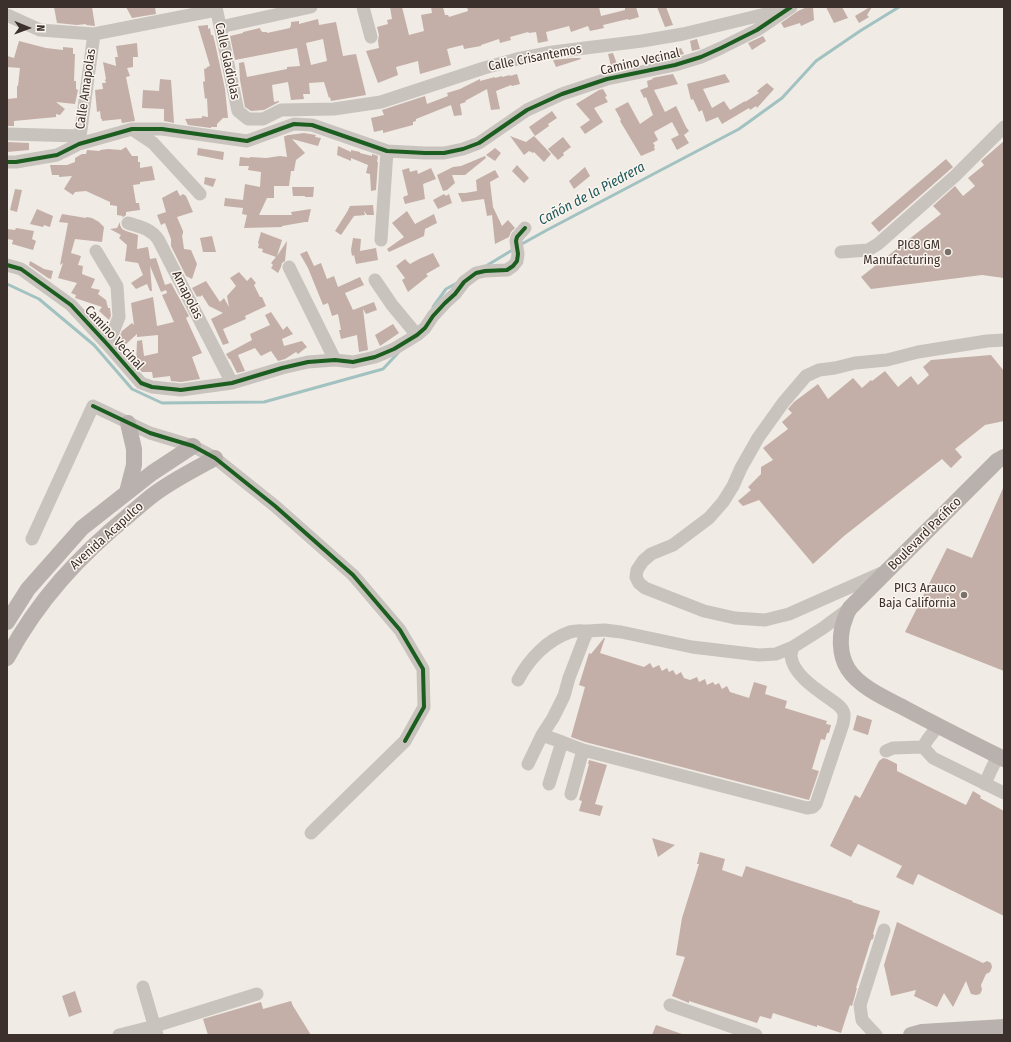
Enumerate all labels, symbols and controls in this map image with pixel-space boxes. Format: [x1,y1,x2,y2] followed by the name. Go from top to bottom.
[8,8,48,48] north arrow
[211,21,243,101] street label: Calle Gladiolas
[34,25,47,32] text: N
[487,41,583,75] street label: Calle Crisantemos
[599,45,681,79] street label: Camino Vecinal
[73,48,99,130] street label: Calle Amapolas
[536,159,648,229] water label: Cañón de la Piedrera
[863,237,940,268] place label: PIC8 GM Manufacturing
[943,247,953,257] marker: PIC8 GM Manufacturing
[168,268,206,322] street label: Amapolas
[81,303,147,373] street label: Camino Vecinal
[885,494,965,574] street label: Boulevard Pacífico
[67,499,147,573] street label: Avenida Acapulco
[879,580,956,611] place label: PIC3 Arauco Baja California
[959,590,969,600] marker: PIC3 Arauco Baja California

